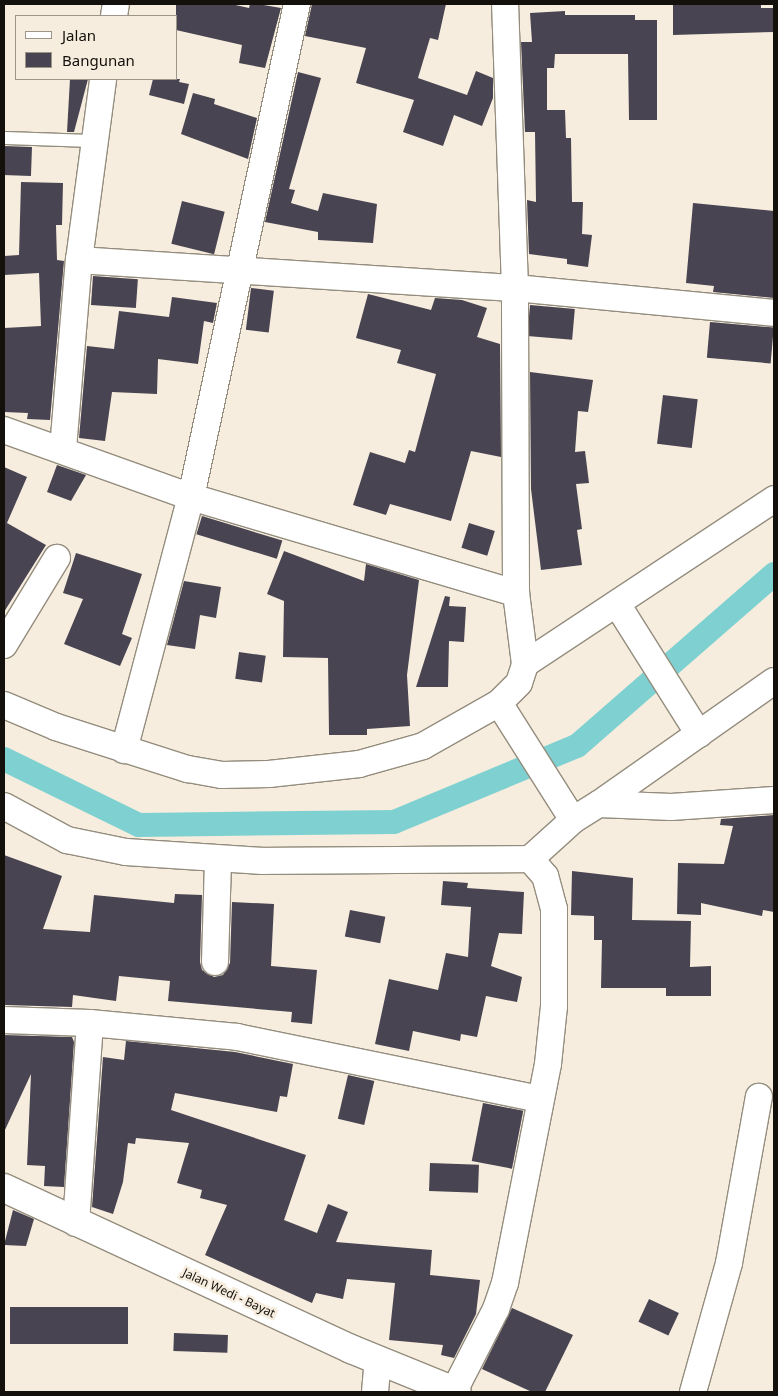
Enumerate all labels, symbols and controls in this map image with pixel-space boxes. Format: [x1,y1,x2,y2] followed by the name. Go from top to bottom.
[15,15,178,80] legend
[62,25,96,45] text: Jalan
[62,50,135,70] text: Bangunan
[180,1265,278,1321] street label: Jalan Wedi - Bayat

